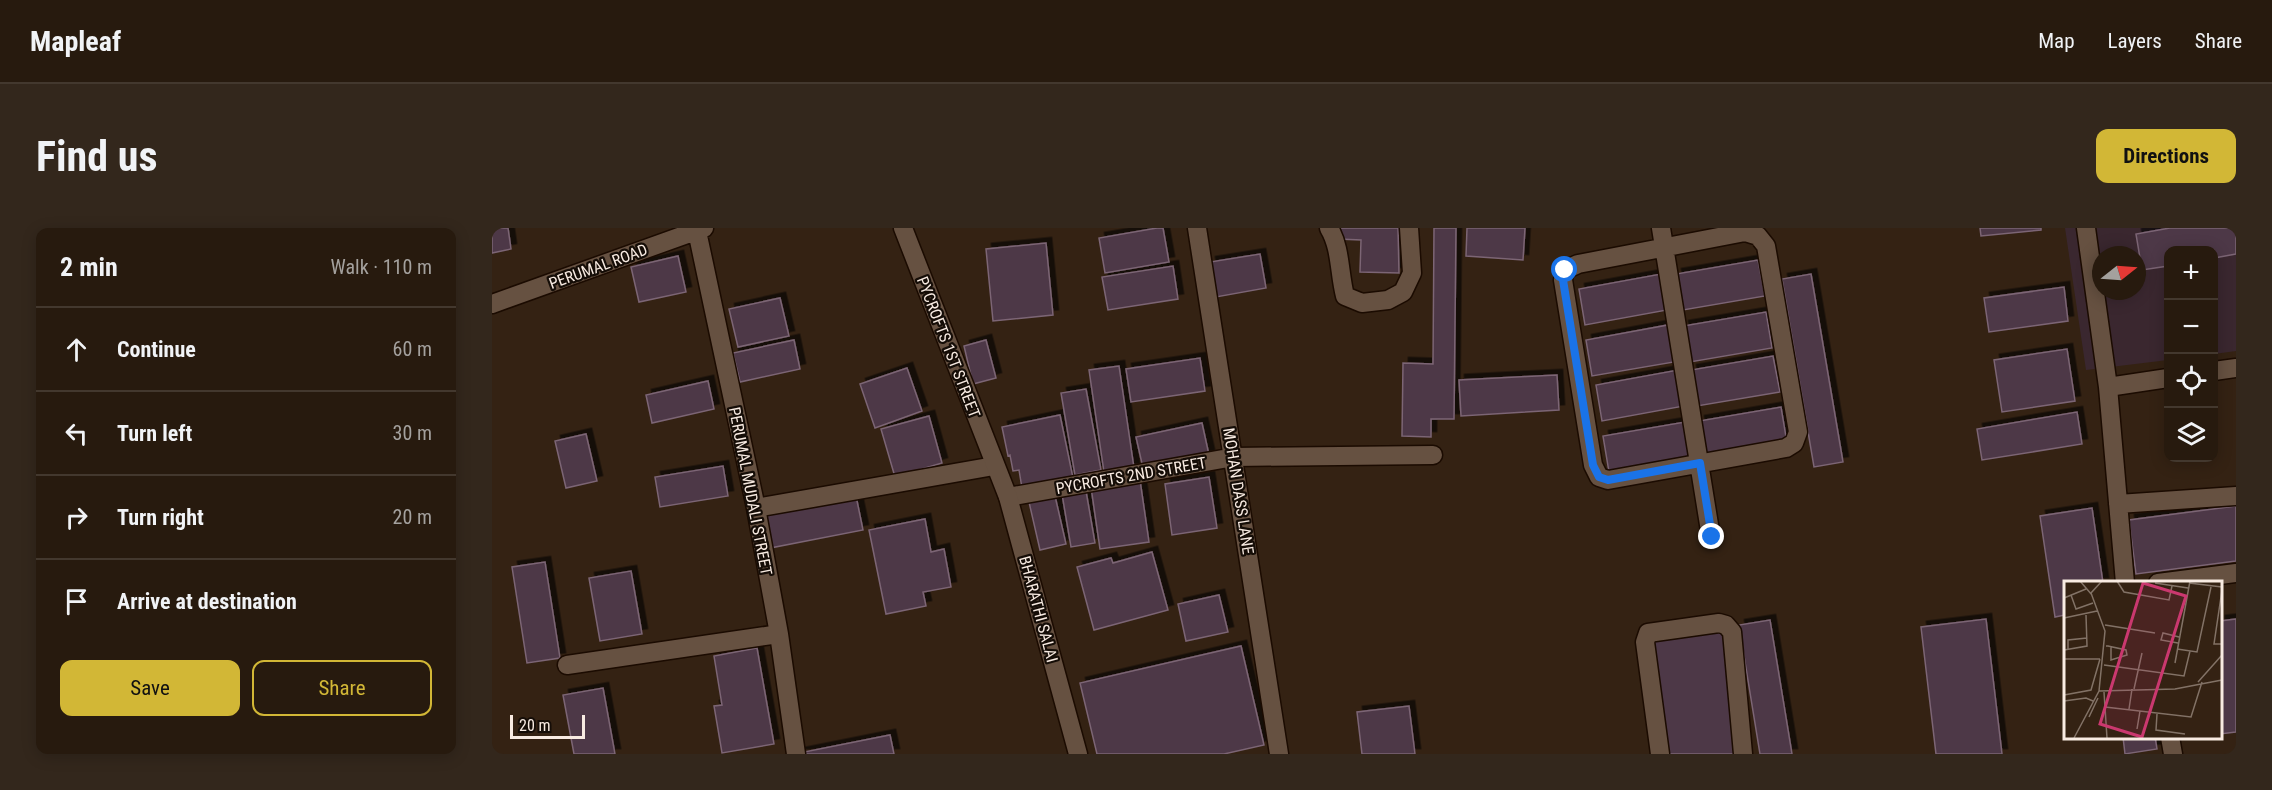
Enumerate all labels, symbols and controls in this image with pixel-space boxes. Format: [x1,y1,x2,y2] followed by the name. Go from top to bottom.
[30,25,121,58] text: Mapleaf
[2038,29,2075,53] text: Map
[2108,29,2162,53] text: Layers
[2195,29,2242,53] text: Share
[2096,129,2236,183] button: Directions
[36,132,157,181] text: Find us
[546,240,650,293] street label: PERUMAL ROAD
[2092,246,2146,300] north arrow
[2164,246,2218,462] map controls
[2164,246,2218,300] button: +
[60,252,118,282] text: 2 min
[331,255,432,279] text: Walk · 110 m
[1551,256,1577,282] route start
[913,274,984,420] street label: PYCROFTS 1ST STREET
[2164,300,2218,354] button: −
[60,333,93,366] icon: ahead
[117,337,196,362] text: Continue
[393,337,432,361] text: 60 m
[2164,354,2218,408] button: locate
[725,405,776,577] street label: PERUMAL MUDALI STREET
[2164,408,2218,462] button: layers
[60,417,93,450] icon: left
[117,421,192,446] text: Turn left
[393,421,432,445] text: 30 m
[1219,426,1258,556] street label: MOHAN DASS LANE
[1054,453,1208,498] street label: PYCROFTS 2ND STREET
[60,501,93,534] icon: right
[117,505,204,530] text: Turn right
[393,505,432,529] text: 20 m
[1698,523,1724,549] route end
[1015,554,1062,664] street label: BHARATHI SALAI
[2064,581,2221,739] inset map
[60,585,93,618] icon: arrive
[117,589,297,614] text: Arrive at destination
[60,660,240,716] button: Save
[252,660,432,716] button: Share
[510,712,585,739] scale bar
[519,716,551,735] text: 20 m

